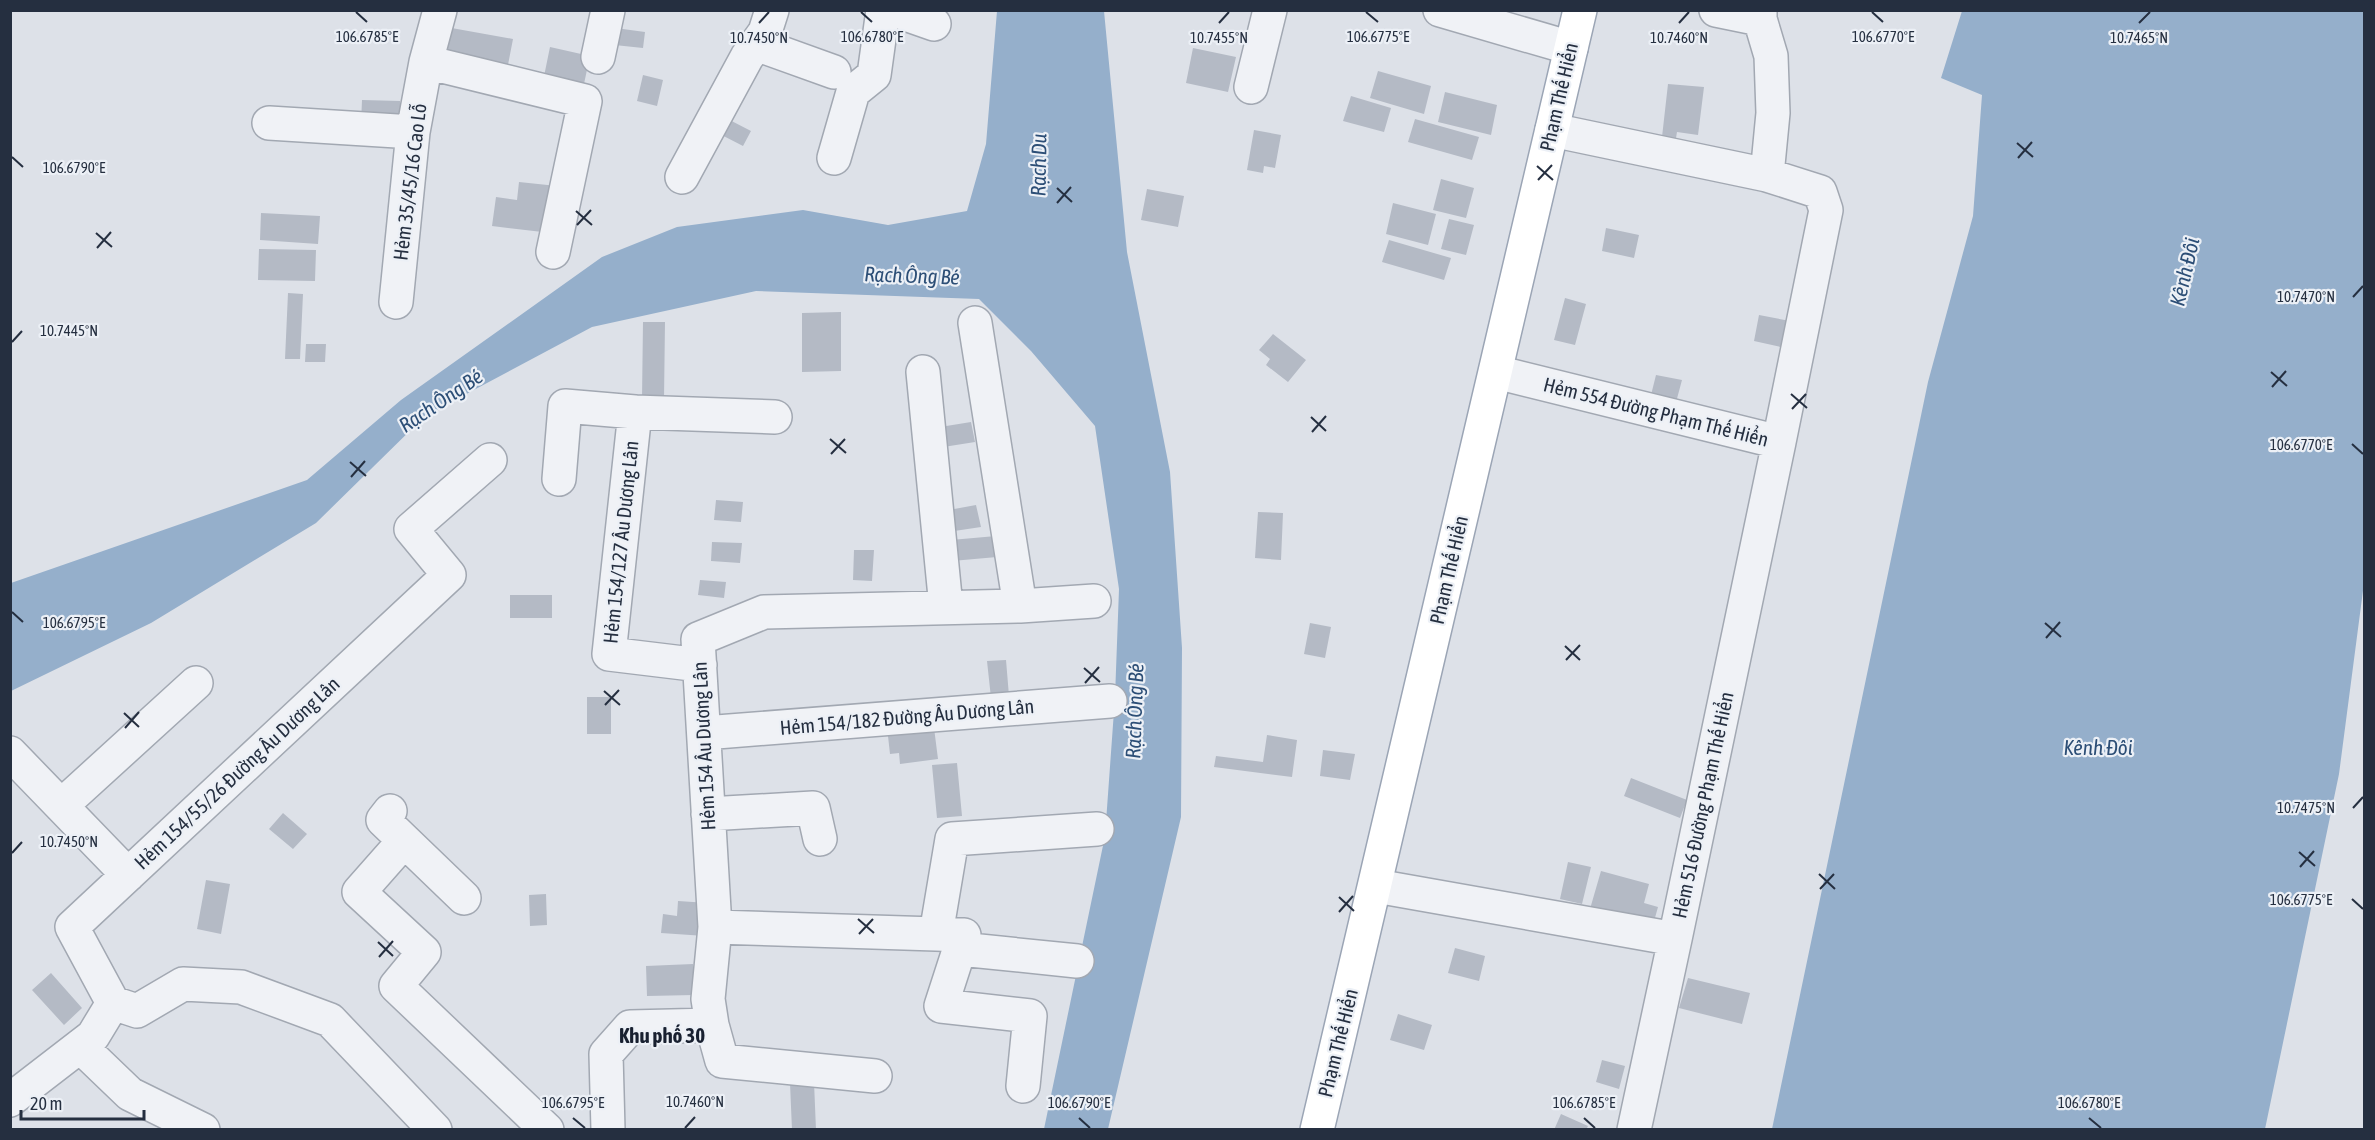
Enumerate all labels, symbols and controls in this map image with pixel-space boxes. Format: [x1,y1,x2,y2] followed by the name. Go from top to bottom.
[336,28,399,45] text: 106.6785°E
[841,28,904,45] text: 106.6780°E
[1347,28,1410,45] text: 106.6775°E
[1852,28,1915,45] text: 106.6770°E
[730,29,788,46] text: 10.7450°N
[1190,29,1248,46] text: 10.7455°N
[1650,29,1708,46] text: 10.7460°N
[2110,29,2168,46] text: 10.7465°N
[1535,40,1582,153] street label: Phạm Thế Hiển
[388,102,431,262] street label: Hẻm 35/45/16 Cao Lỗ
[1025,133,1051,197] water label: Rạch Du
[43,159,106,176] text: 106.6790°E
[2165,235,2204,308] water label: Kênh Đôi
[864,261,960,289] water label: Rạch Ông Bé
[2277,288,2335,305] text: 10.7470°N
[40,322,98,339] text: 10.7445°N
[394,363,487,437] water label: Rạch Ông Bé
[1541,372,1771,451] street label: Hẻm 554 Đường Phạm Thế Hiển
[2270,436,2333,453] text: 106.6770°E
[598,439,643,645] street label: Hẻm 154/127 Âu Dương Lân
[1425,513,1472,626] street label: Phạm Thế Hiển
[43,614,106,631] text: 106.6795°E
[688,661,719,831] street label: Hẻm 154 Âu Dương Lân
[1120,663,1148,759] water label: Rạch Ông Bé
[130,672,344,874] street label: Hẻm 154/55/26 Đường Âu Dương Lân
[1667,690,1738,920] street label: Hẻm 516 Đường Phạm Thế Hiển
[779,694,1035,739] street label: Hẻm 154/182 Đường Âu Dương Lân
[2063,735,2133,759] water label: Kênh Đôi
[2277,799,2335,816] text: 10.7475°N
[40,833,98,850] text: 10.7450°N
[2270,891,2333,908] text: 106.6775°E
[1313,986,1362,1099] street label: Phạm Thế Hiển
[619,1023,705,1047] district label: Khu phố 30
[21,1083,144,1121] scale bar
[30,1093,62,1114] text: 20 m
[666,1093,724,1110] text: 10.7460°N
[542,1094,605,1111] text: 106.6795°E
[1048,1094,1111,1111] text: 106.6790°E
[1553,1094,1616,1111] text: 106.6785°E
[2058,1094,2121,1111] text: 106.6780°E

